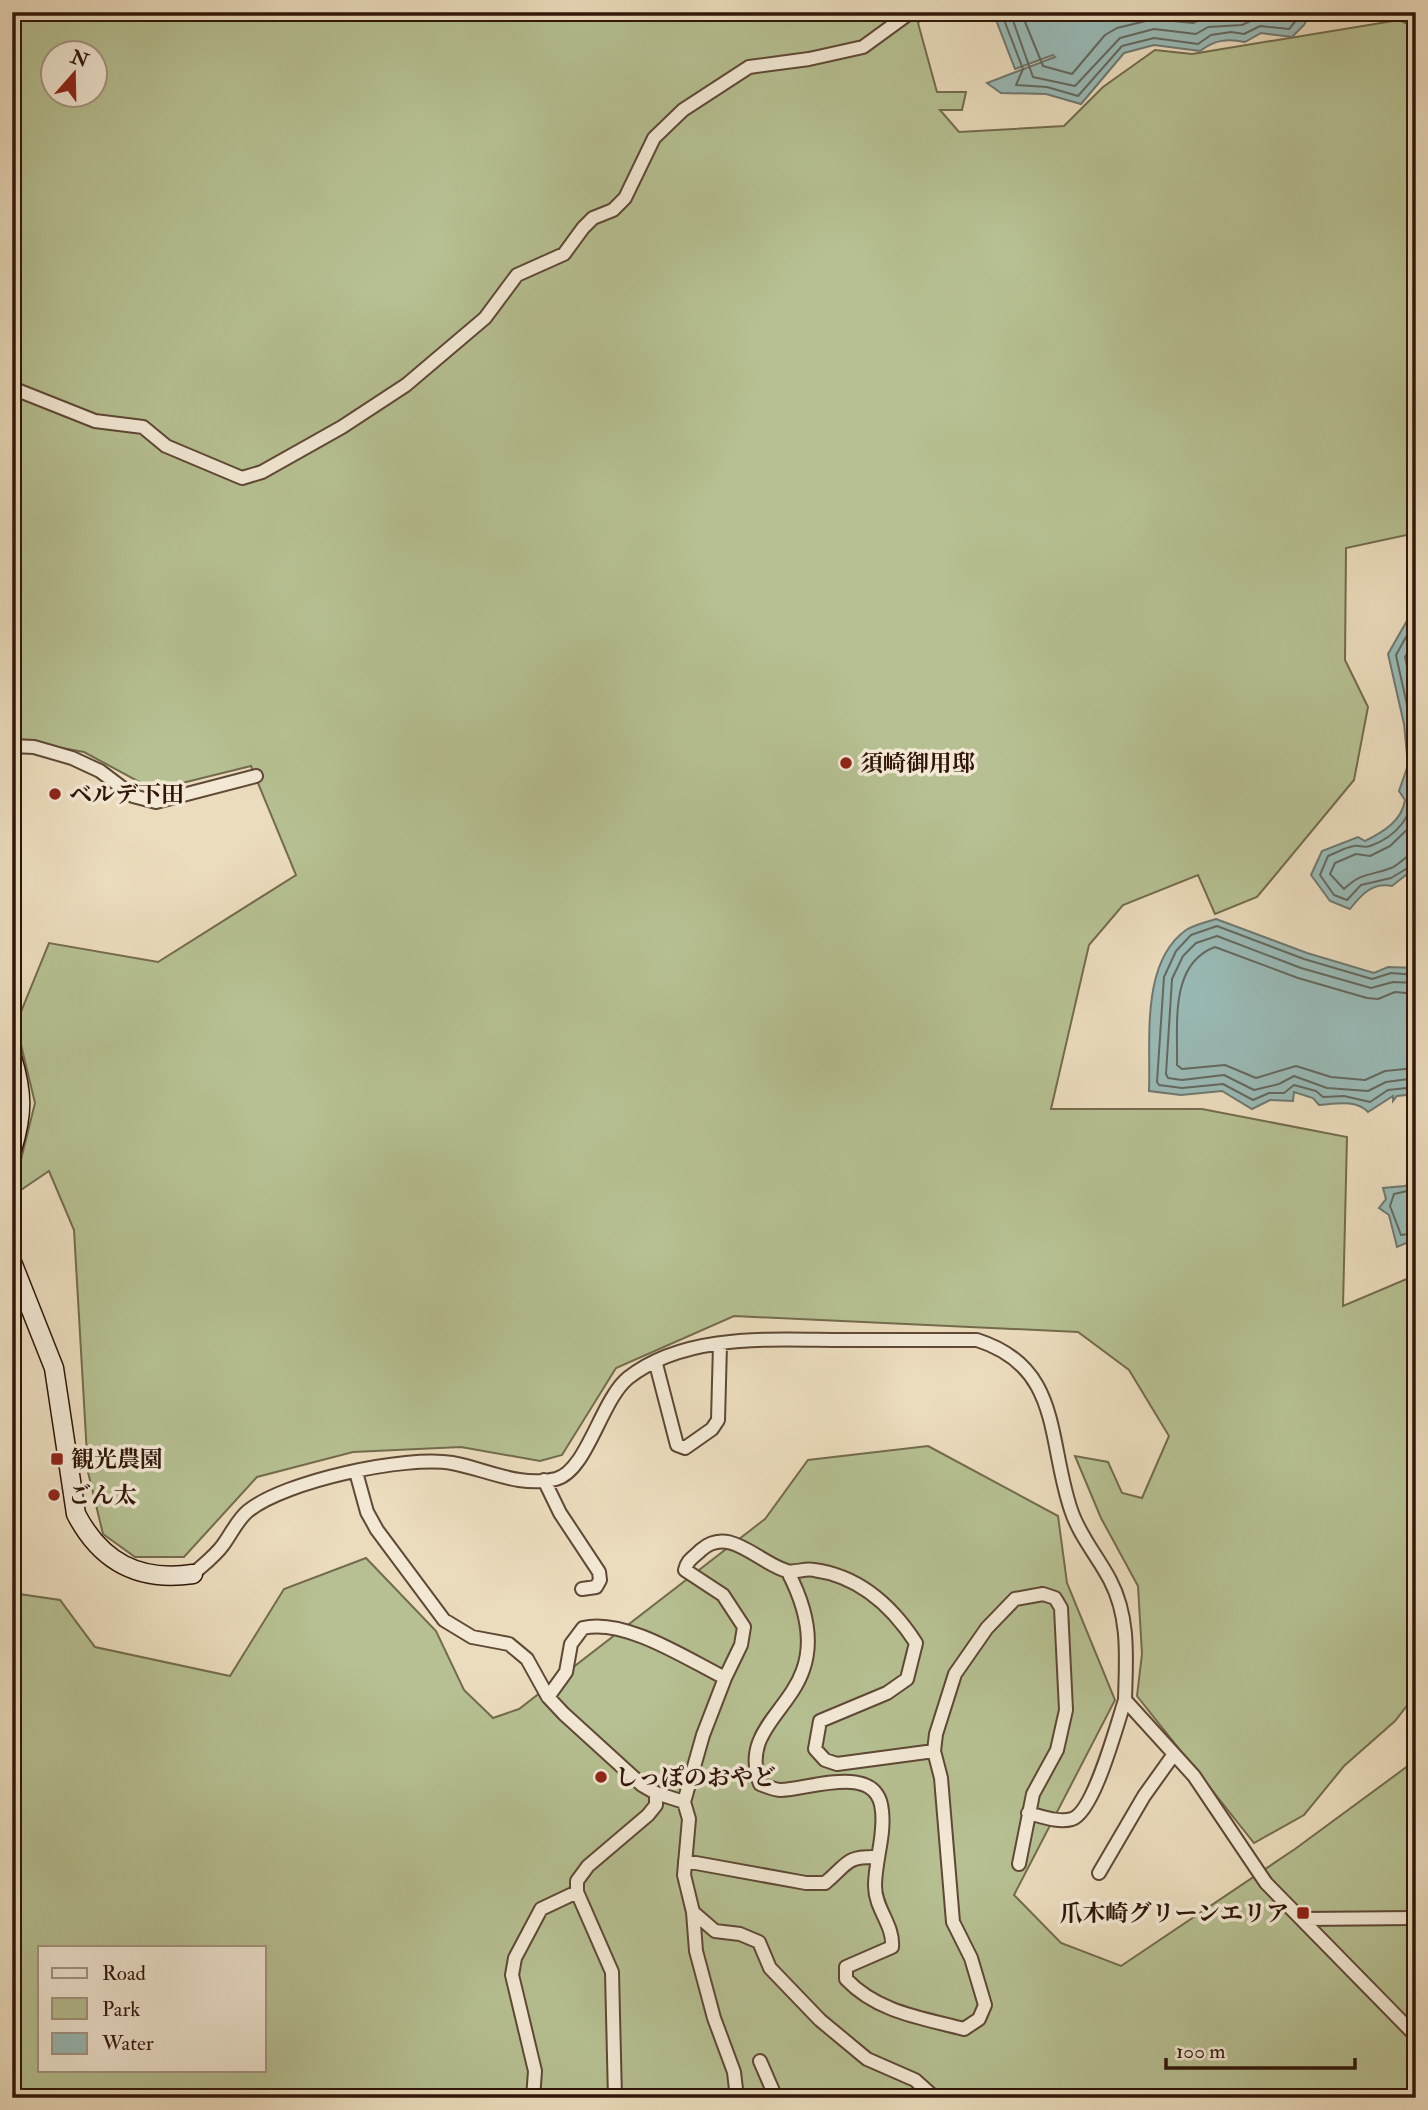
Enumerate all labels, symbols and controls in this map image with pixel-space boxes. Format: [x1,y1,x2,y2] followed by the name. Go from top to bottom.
[38,38,108,108] north arrow
[66,44,92,73] text: N
[860,749,975,778] place label: 須崎御用邸
[838,755,854,771] marker: 須崎御用邸
[69,780,184,809] place label: ベルデ下田
[47,786,63,802] marker: ベルデ下田
[71,1445,163,1474] place label: 観光農園
[49,1451,65,1467] marker: 観光農園
[68,1481,137,1510] place label: ごん太
[46,1487,62,1503] marker: ごん太
[615,1763,776,1792] place label: しっぽのおやど
[593,1769,609,1785] marker: しっぽのおやど
[1059,1899,1289,1928] place label: 爪木崎グリーンエリア
[1295,1905,1311,1921] marker: 爪木崎グリーンエリア
[38,1946,266,2072] legend
[102,1960,147,1987] text: Road
[102,1996,140,2023] text: Park
[1166,2026,1354,2070] scale bar
[101,2030,154,2057] text: Water
[1176,2038,1226,2065] text: 100 m

